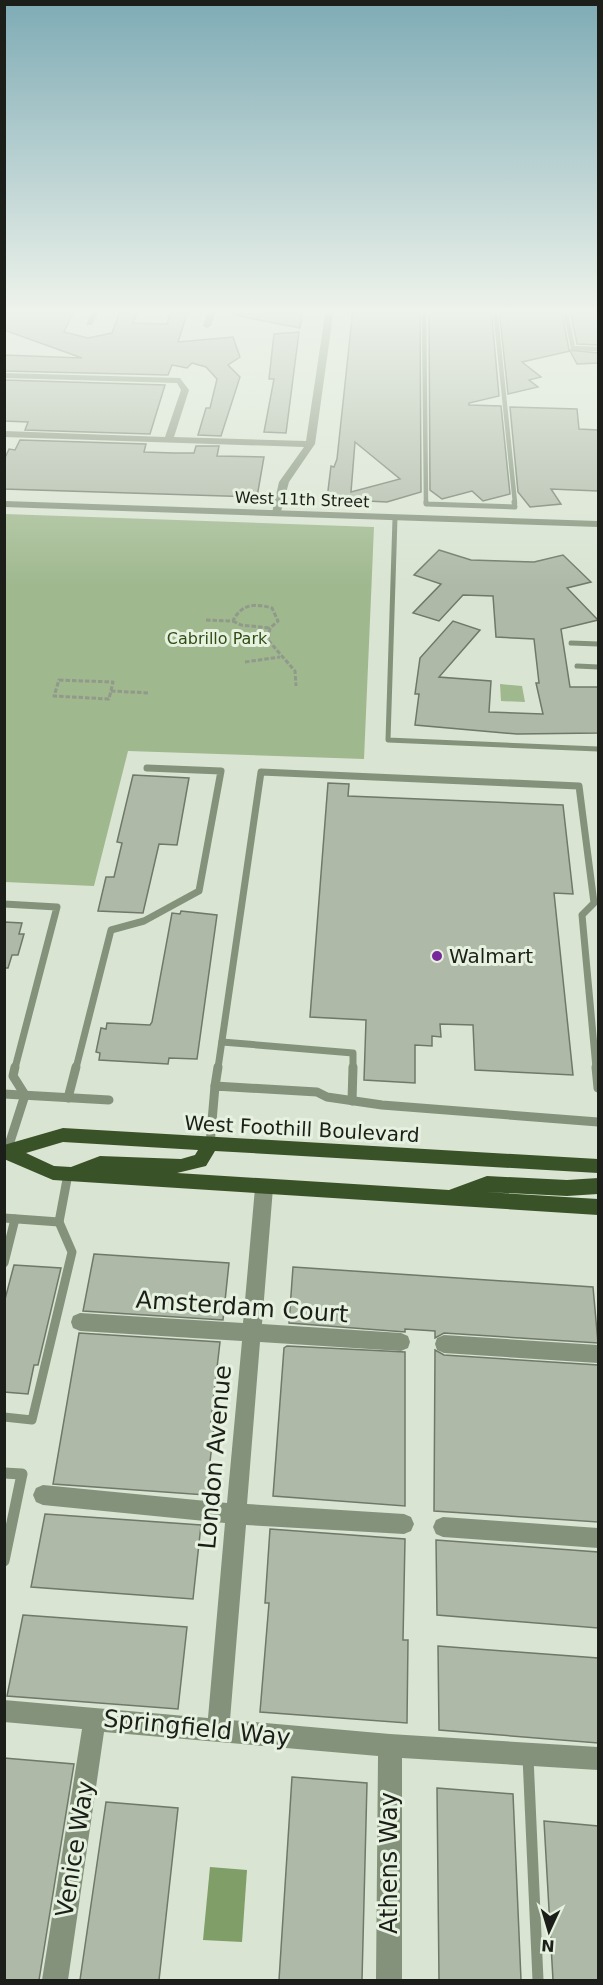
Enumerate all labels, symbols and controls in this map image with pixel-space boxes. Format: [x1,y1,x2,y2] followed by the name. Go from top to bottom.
[234,488,370,511] street label: West 11th Street
[167,629,268,648] park label: Cabrillo Park
[449,944,533,968] place label: Walmart
[430,949,444,963] marker: Walmart
[184,1111,420,1147] street label: West Foothill Boulevard
[135,1286,349,1328] street label: Amsterdam Court
[193,1364,237,1550] street label: London Avenue
[102,1704,292,1752] street label: Springfield Way
[50,1779,100,1919] street label: Venice Way
[375,1792,403,1934] street label: Athens Way
[519,1901,579,1961] north arrow
[541,1936,555,1955] text: N

